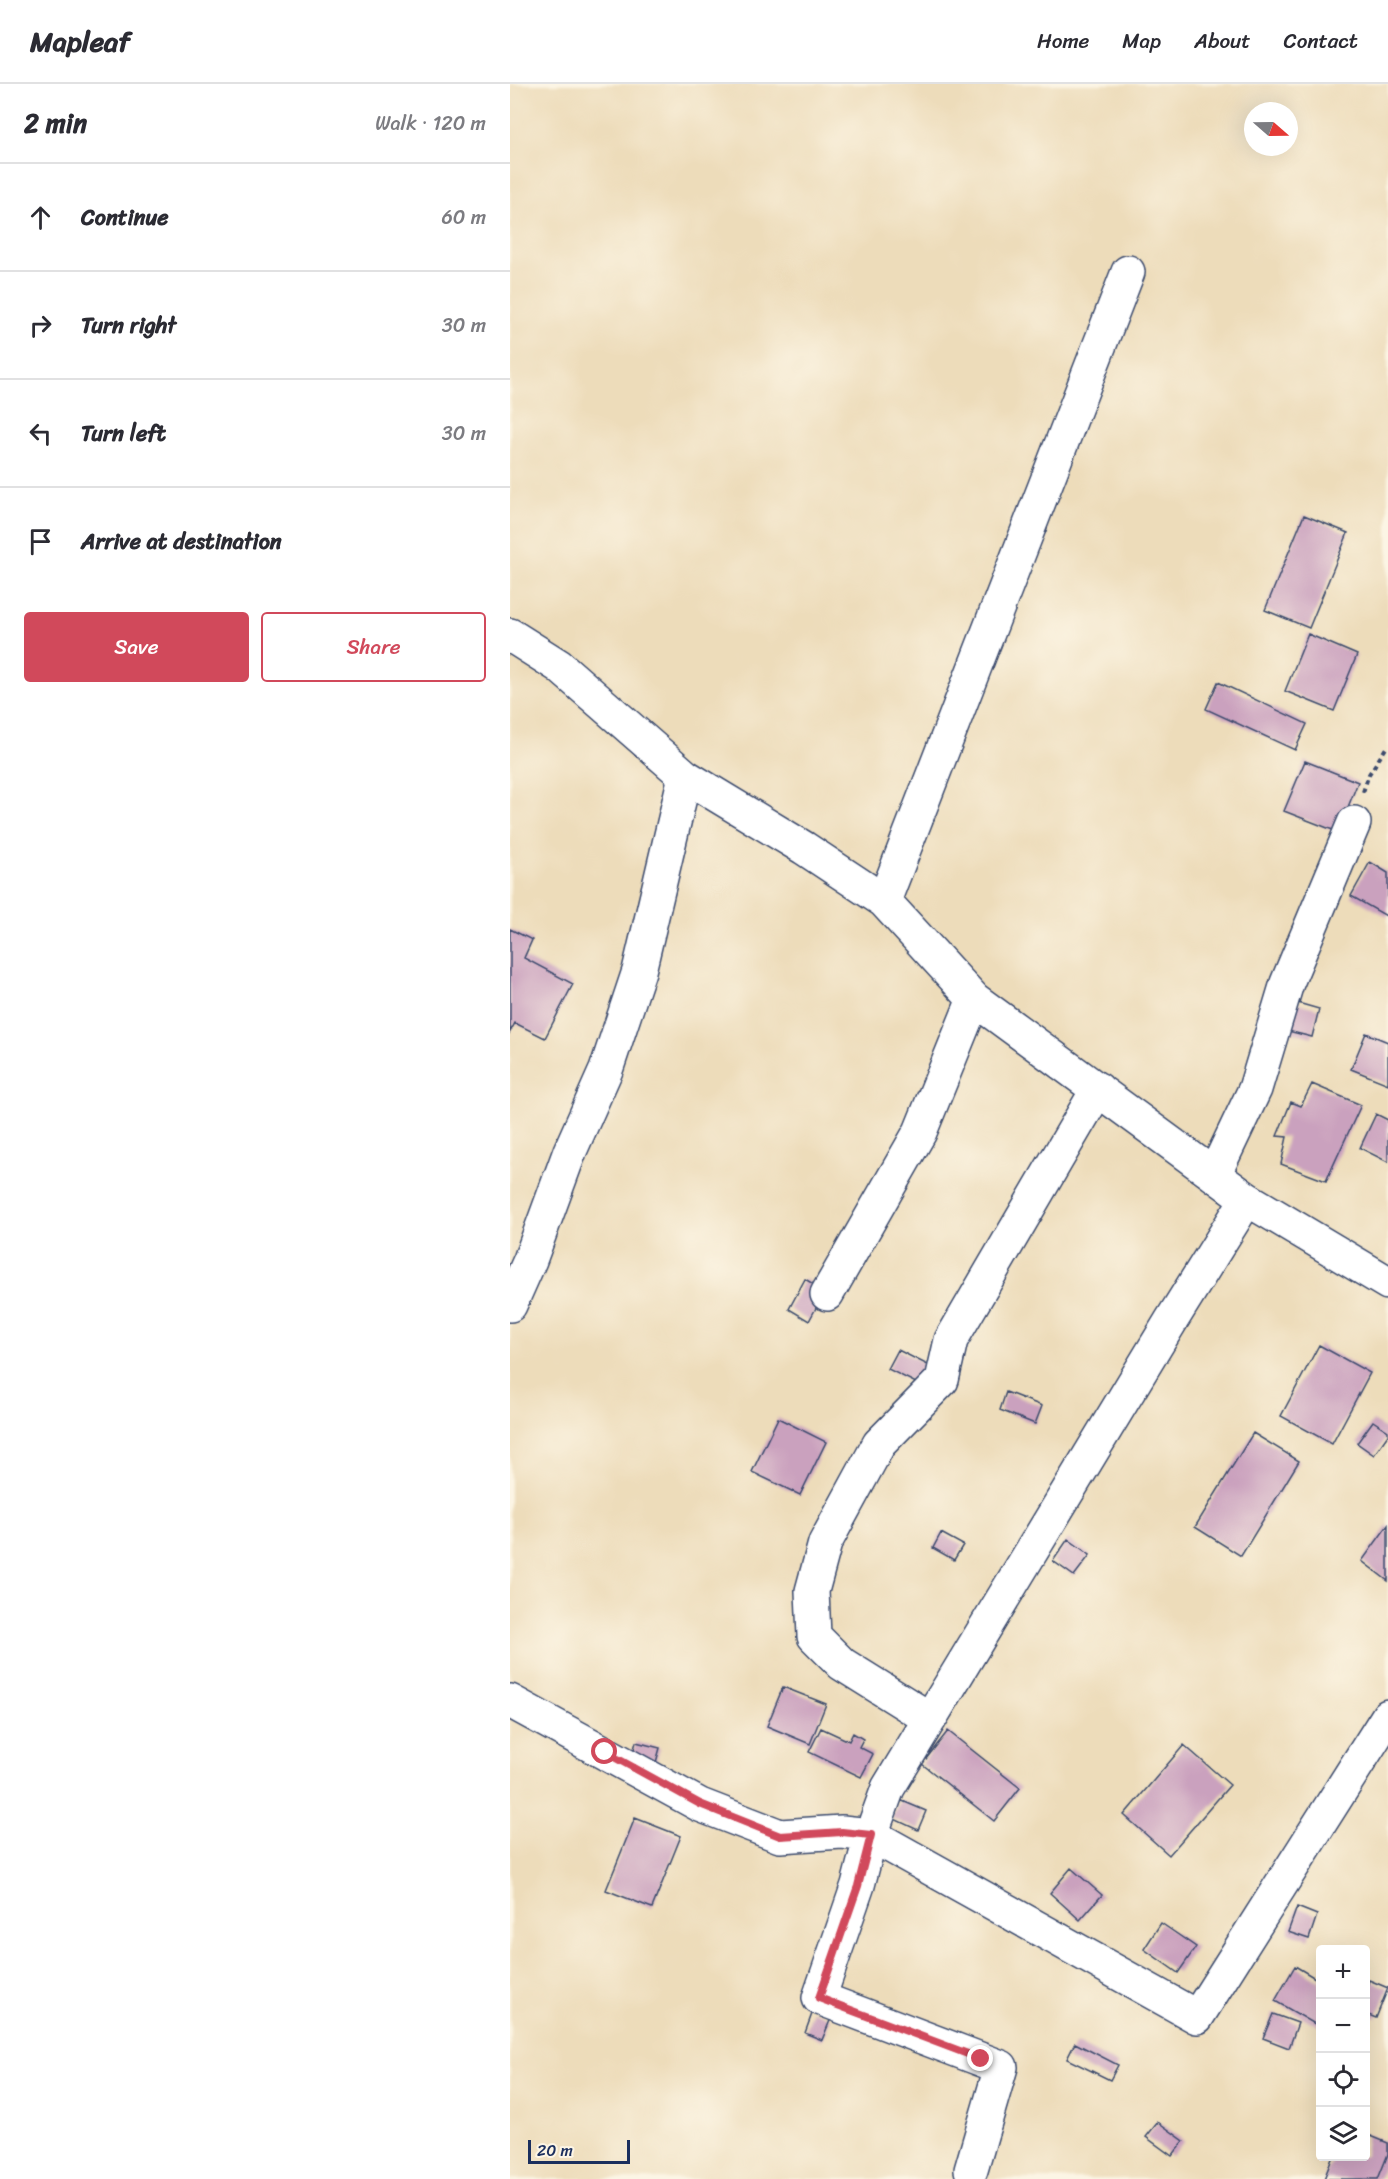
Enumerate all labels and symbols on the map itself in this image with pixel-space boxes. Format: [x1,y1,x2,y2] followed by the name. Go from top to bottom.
[1244,102,1298,156] north arrow
[591,1738,617,1764] route start
[967,2045,993,2071] route end
[528,2137,630,2164] scale bar

